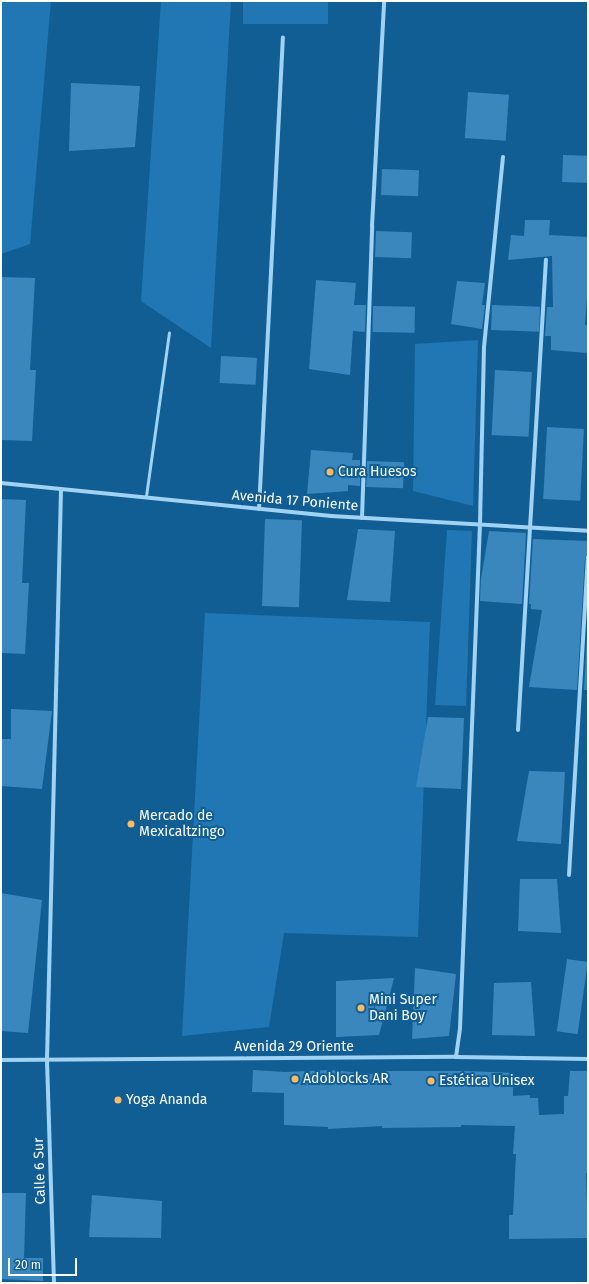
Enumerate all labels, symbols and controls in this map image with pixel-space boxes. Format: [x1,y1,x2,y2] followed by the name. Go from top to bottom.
[338,464,417,480] place label: Cura Huesos
[325,467,335,477] marker: Cura Huesos
[231,487,359,515] street label: Avenida 17 Poniente
[139,808,225,840] place label: Mercado de Mexicaltzingo
[126,819,136,829] marker: Mercado de Mexicaltzingo
[369,992,437,1024] place label: Mini Super Dani Boy
[356,1003,366,1013] marker: Mini Super Dani Boy
[234,1039,354,1055] street label: Avenida 29 Oriente
[303,1071,389,1087] place label: Adoblocks AR
[439,1073,535,1089] place label: Estética Unisex
[290,1074,300,1084] marker: Adoblocks AR
[426,1076,436,1086] marker: Estética Unisex
[126,1092,207,1108] place label: Yoga Ananda
[113,1095,123,1105] marker: Yoga Ananda
[30,1137,50,1205] street label: Calle 6 Sur
[10,1250,79,1276] scale bar
[15,1258,41,1272] text: 20 m

